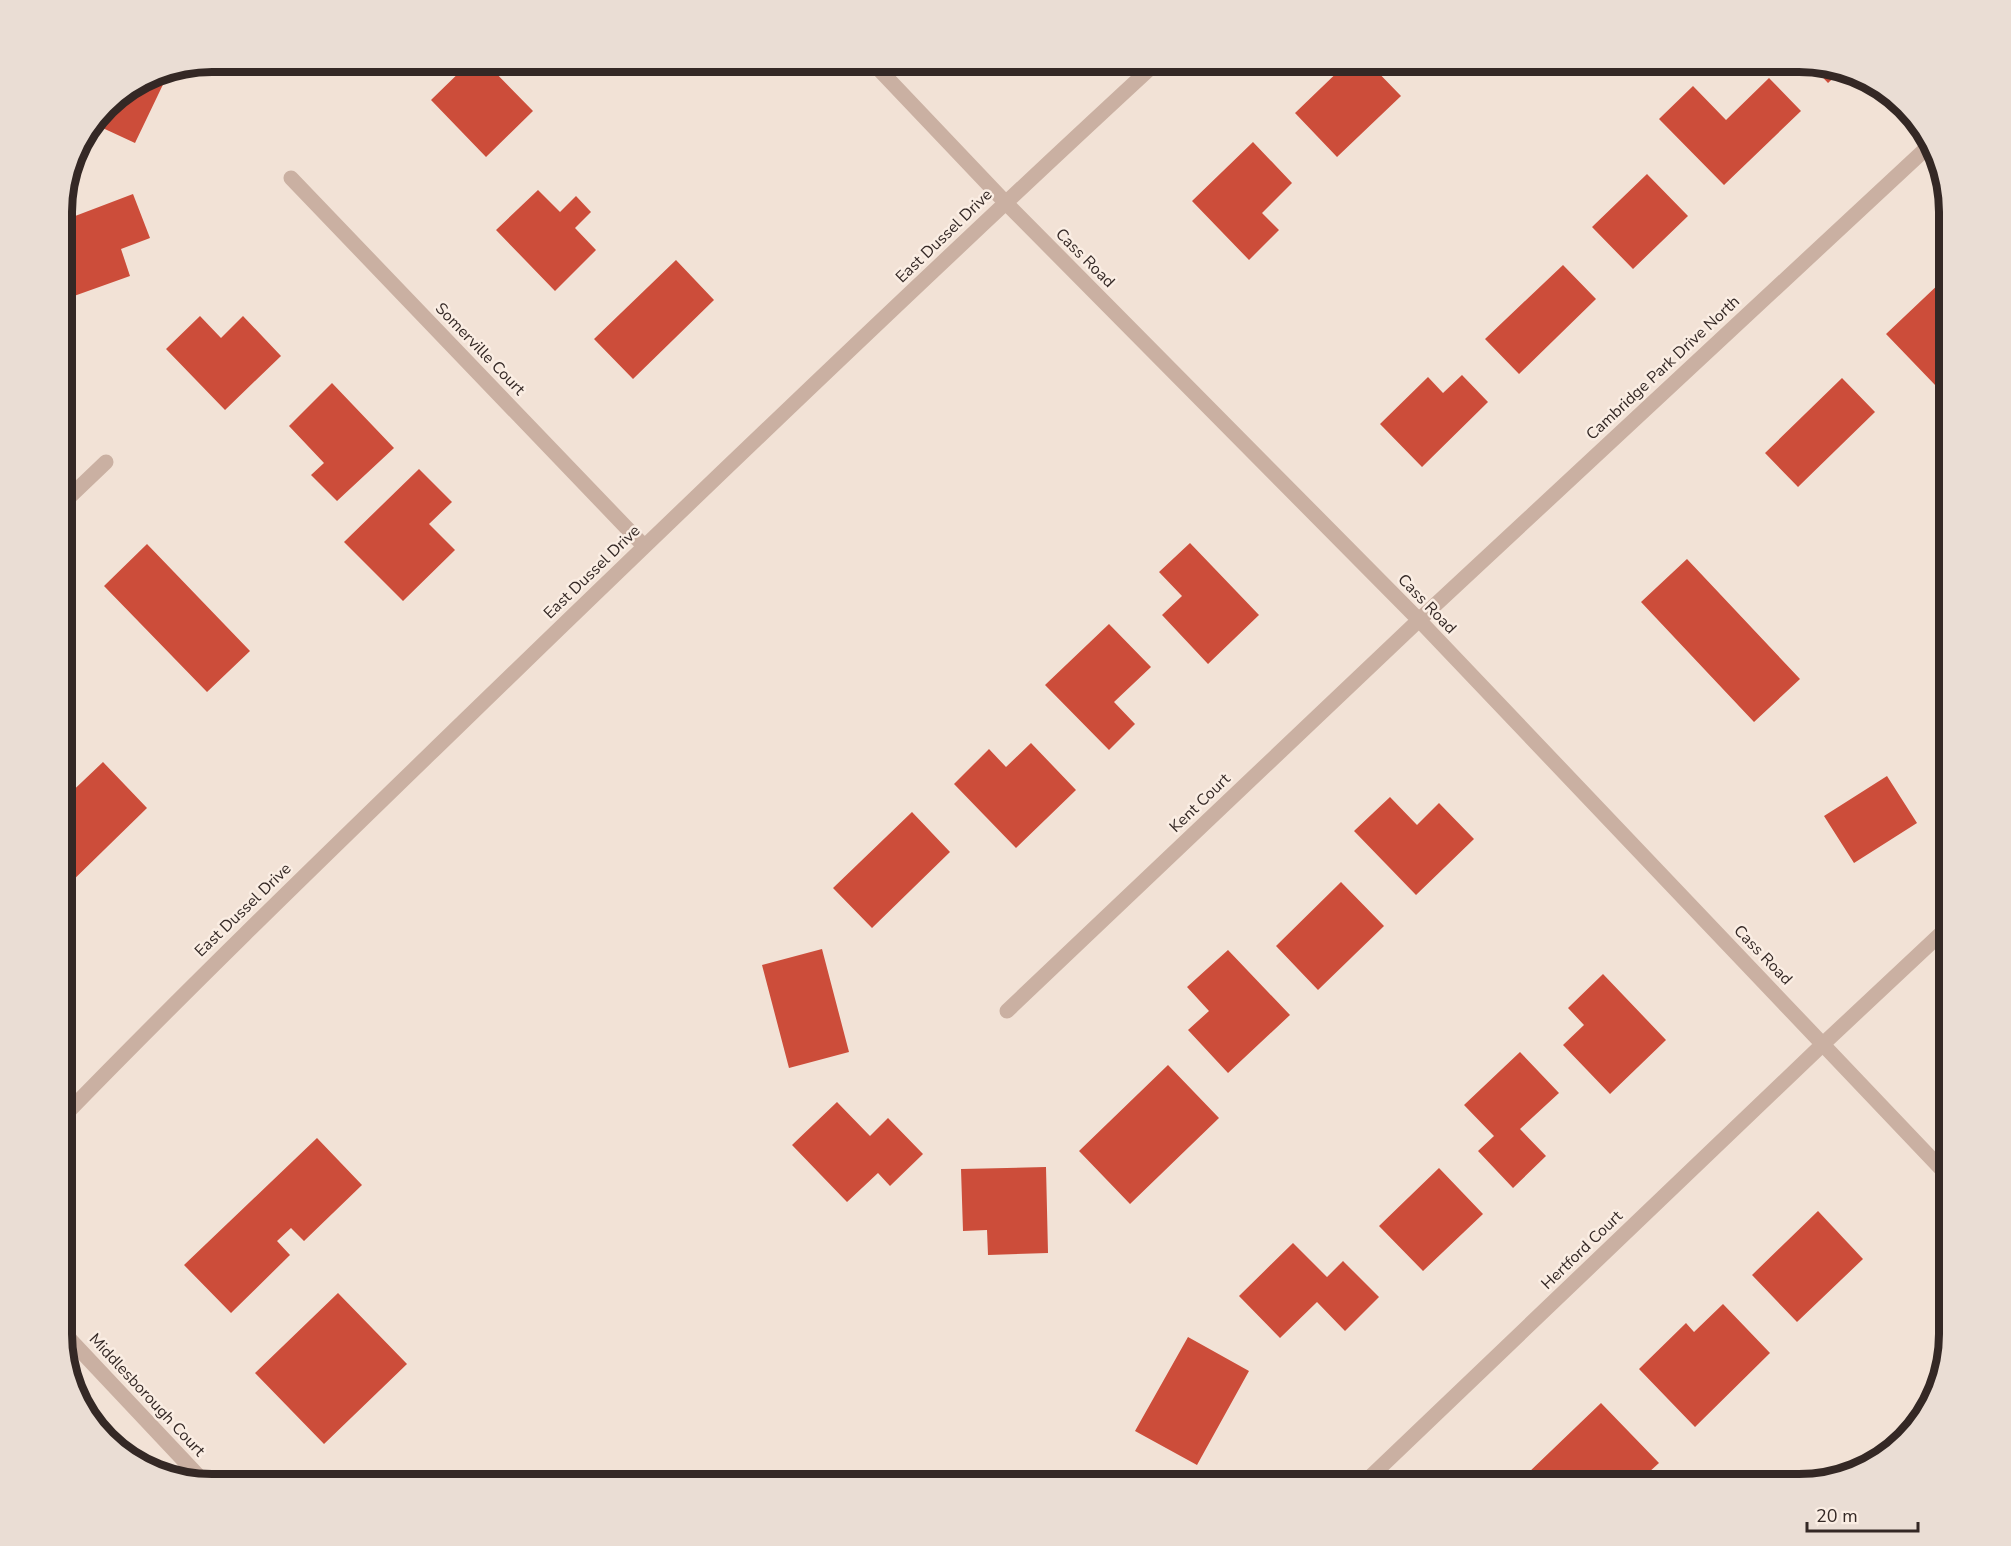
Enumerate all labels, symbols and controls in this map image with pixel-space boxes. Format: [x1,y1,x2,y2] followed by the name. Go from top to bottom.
[891,184,997,288] street label: East Dussel Drive
[1050,223,1120,293] street label: Cass Road
[1581,291,1745,445] street label: Cambridge Park Drive North
[430,298,530,400] street label: Somerville Court
[539,520,645,624] street label: East Dussel Drive
[1393,569,1461,639] street label: Cass Road
[1165,768,1236,838] street label: Kent Court
[190,858,296,962] street label: East Dussel Drive
[1729,920,1797,990] street label: Cass Road
[1536,1205,1628,1295] street label: Hertford Court
[84,1329,210,1462] street label: Middlesborough Court
[1807,1495,1918,1533] scale bar
[1816,1504,1858,1528] text: 20 m

